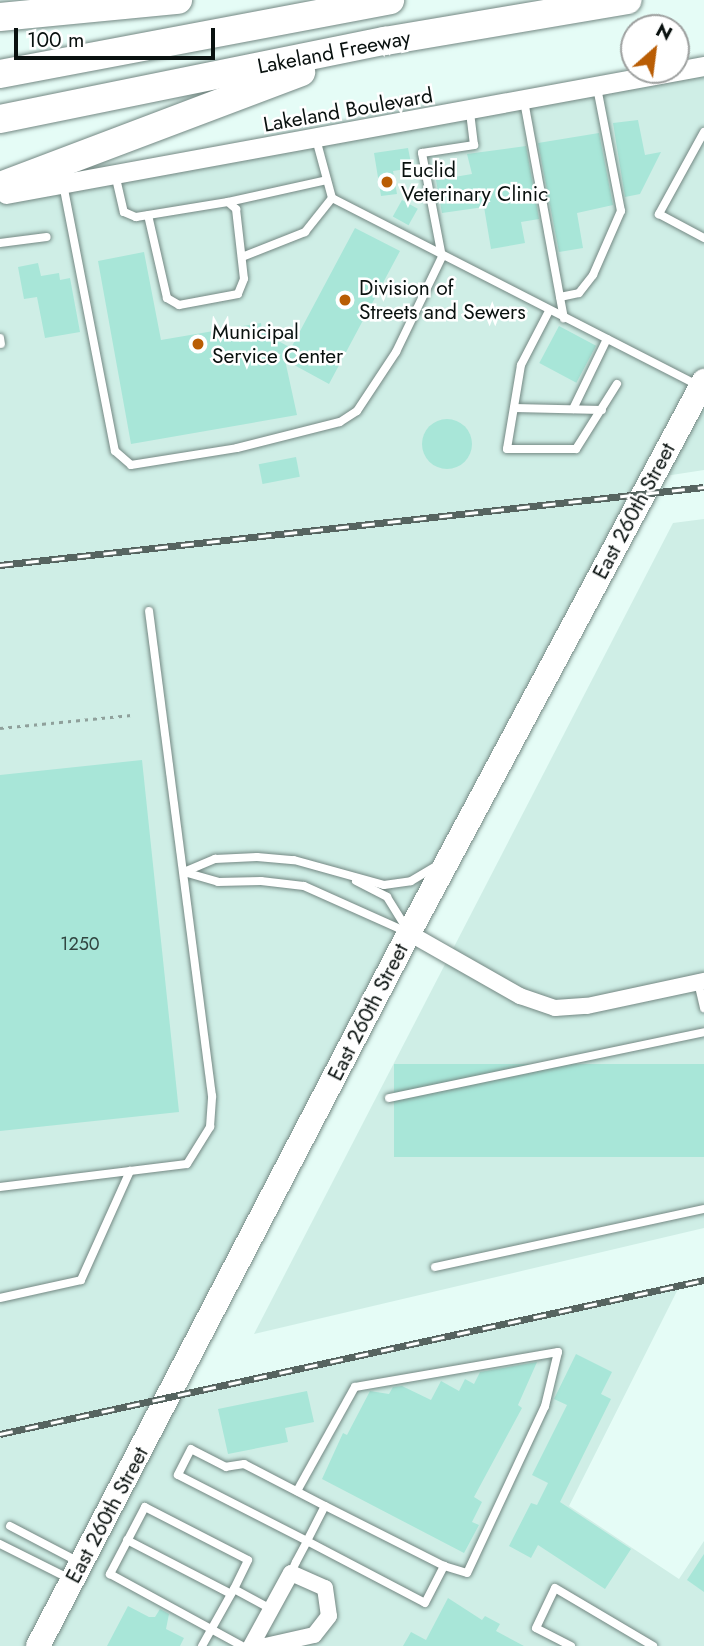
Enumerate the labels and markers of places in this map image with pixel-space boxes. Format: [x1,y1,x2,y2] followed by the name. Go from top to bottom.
[401,157,548,207] place label: Euclid Veterinary Clinic
[379,174,395,190] marker: Euclid Veterinary Clinic
[359,275,526,325] place label: Division of Streets and Sewers
[337,292,353,308] marker: Division of Streets and Sewers
[212,319,343,369] place label: Municipal Service Center
[190,336,206,352] marker: Municipal Service Center

